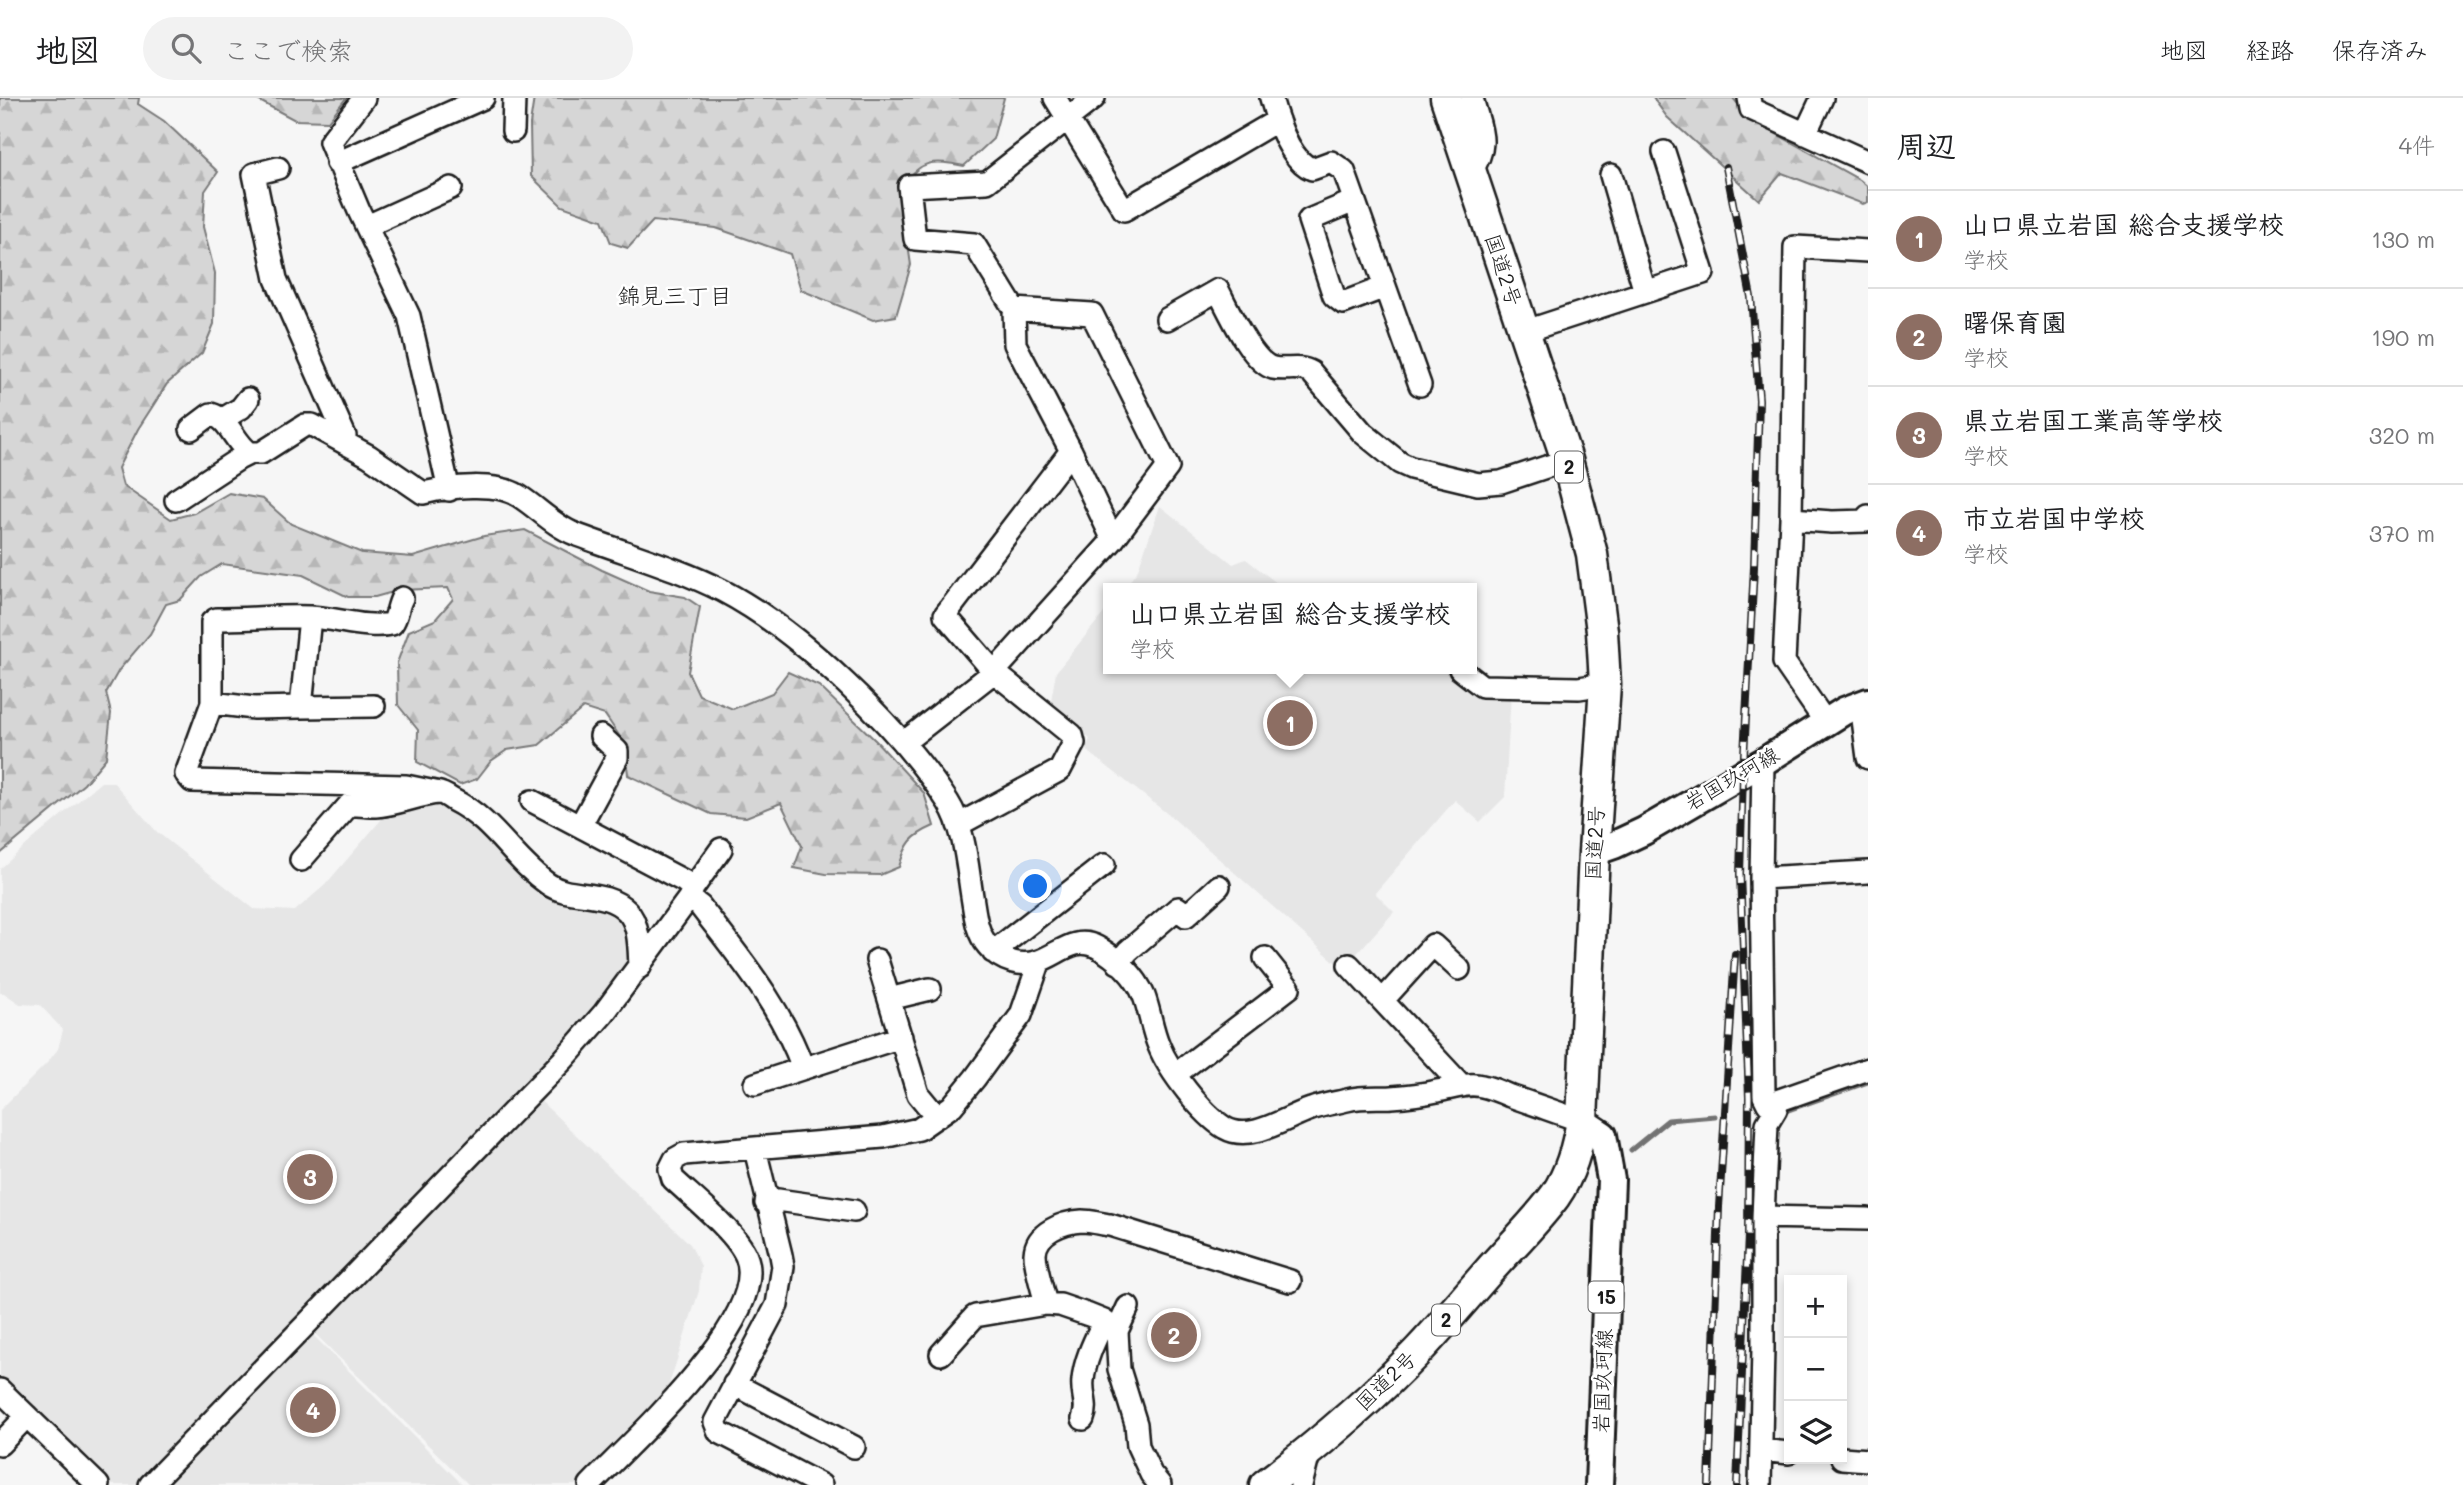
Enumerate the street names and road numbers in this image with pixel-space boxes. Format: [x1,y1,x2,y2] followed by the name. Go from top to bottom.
[1480,230,1529,309] street label: 国道2号
[1555,452,1583,482] road number: 2
[1679,740,1783,816] street label: 岩国玖珂線
[1578,805,1609,881] street label: 国道2号
[1588,1282,1624,1312] road number: 15
[1432,1304,1460,1336] road number: 2
[1586,1328,1617,1434] street label: 岩国玖珂線
[1349,1344,1421,1416] street label: 国道2号

